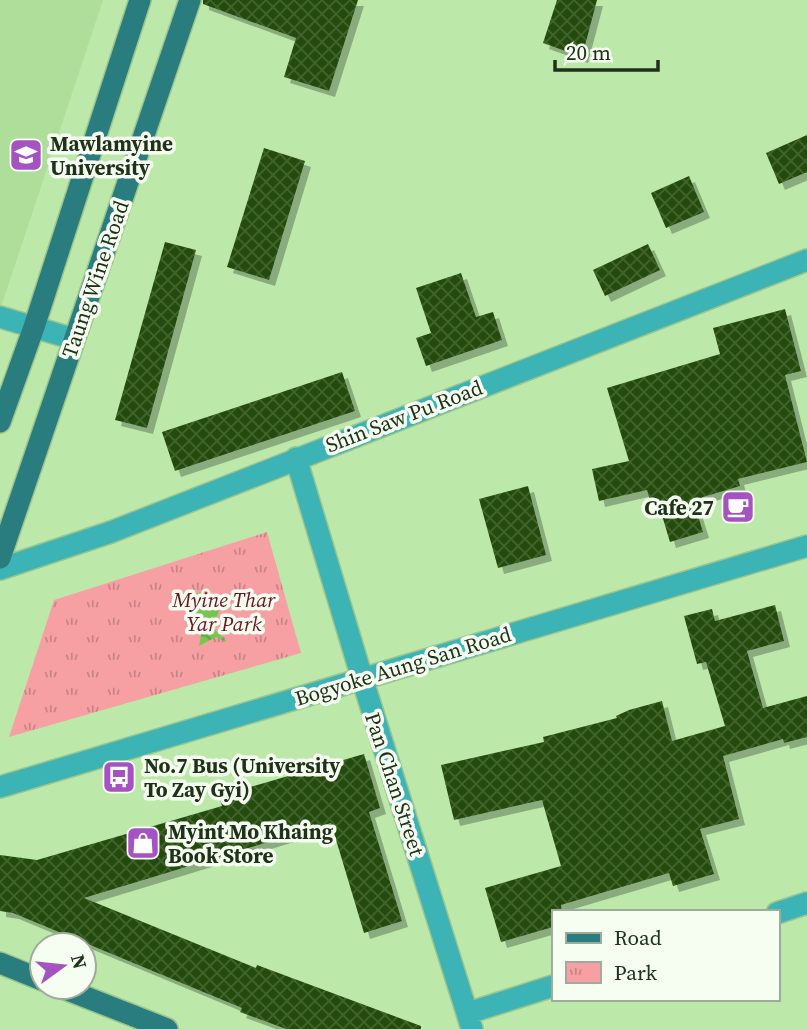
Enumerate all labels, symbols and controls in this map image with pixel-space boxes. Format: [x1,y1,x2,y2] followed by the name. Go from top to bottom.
[555,28,658,72] scale bar
[566,38,611,67] text: 20 m
[50,129,173,182] place label: Mawlamyine University
[7,136,45,174] school or university icon: Mawlamyine University
[55,196,136,362] street label: Taung Wine Road
[321,373,487,459] street label: Shin Saw Pu Road
[719,488,757,526] cafe icon: Cafe 27
[644,493,714,522] place label: Cafe 27
[171,585,276,638] park label: Myine Thar Yar Park
[291,619,515,713] street label: Bogyoke Aung San Road
[358,709,432,859] street label: Pan Chan Street
[144,751,341,804] place label: No.7 Bus (University To Zay Gyi)
[100,758,138,796] bus stop icon: No.7 Bus (University To Zay Gyi)
[168,817,334,870] place label: Myint Mo Khaing Book Store
[124,824,162,862] shop icon: Myint Mo Khaing Book Store
[552,910,779,1001] legend
[614,923,662,952] text: Road
[28,931,98,1001] north arrow
[65,952,94,972] text: N
[614,958,658,987] text: Park

